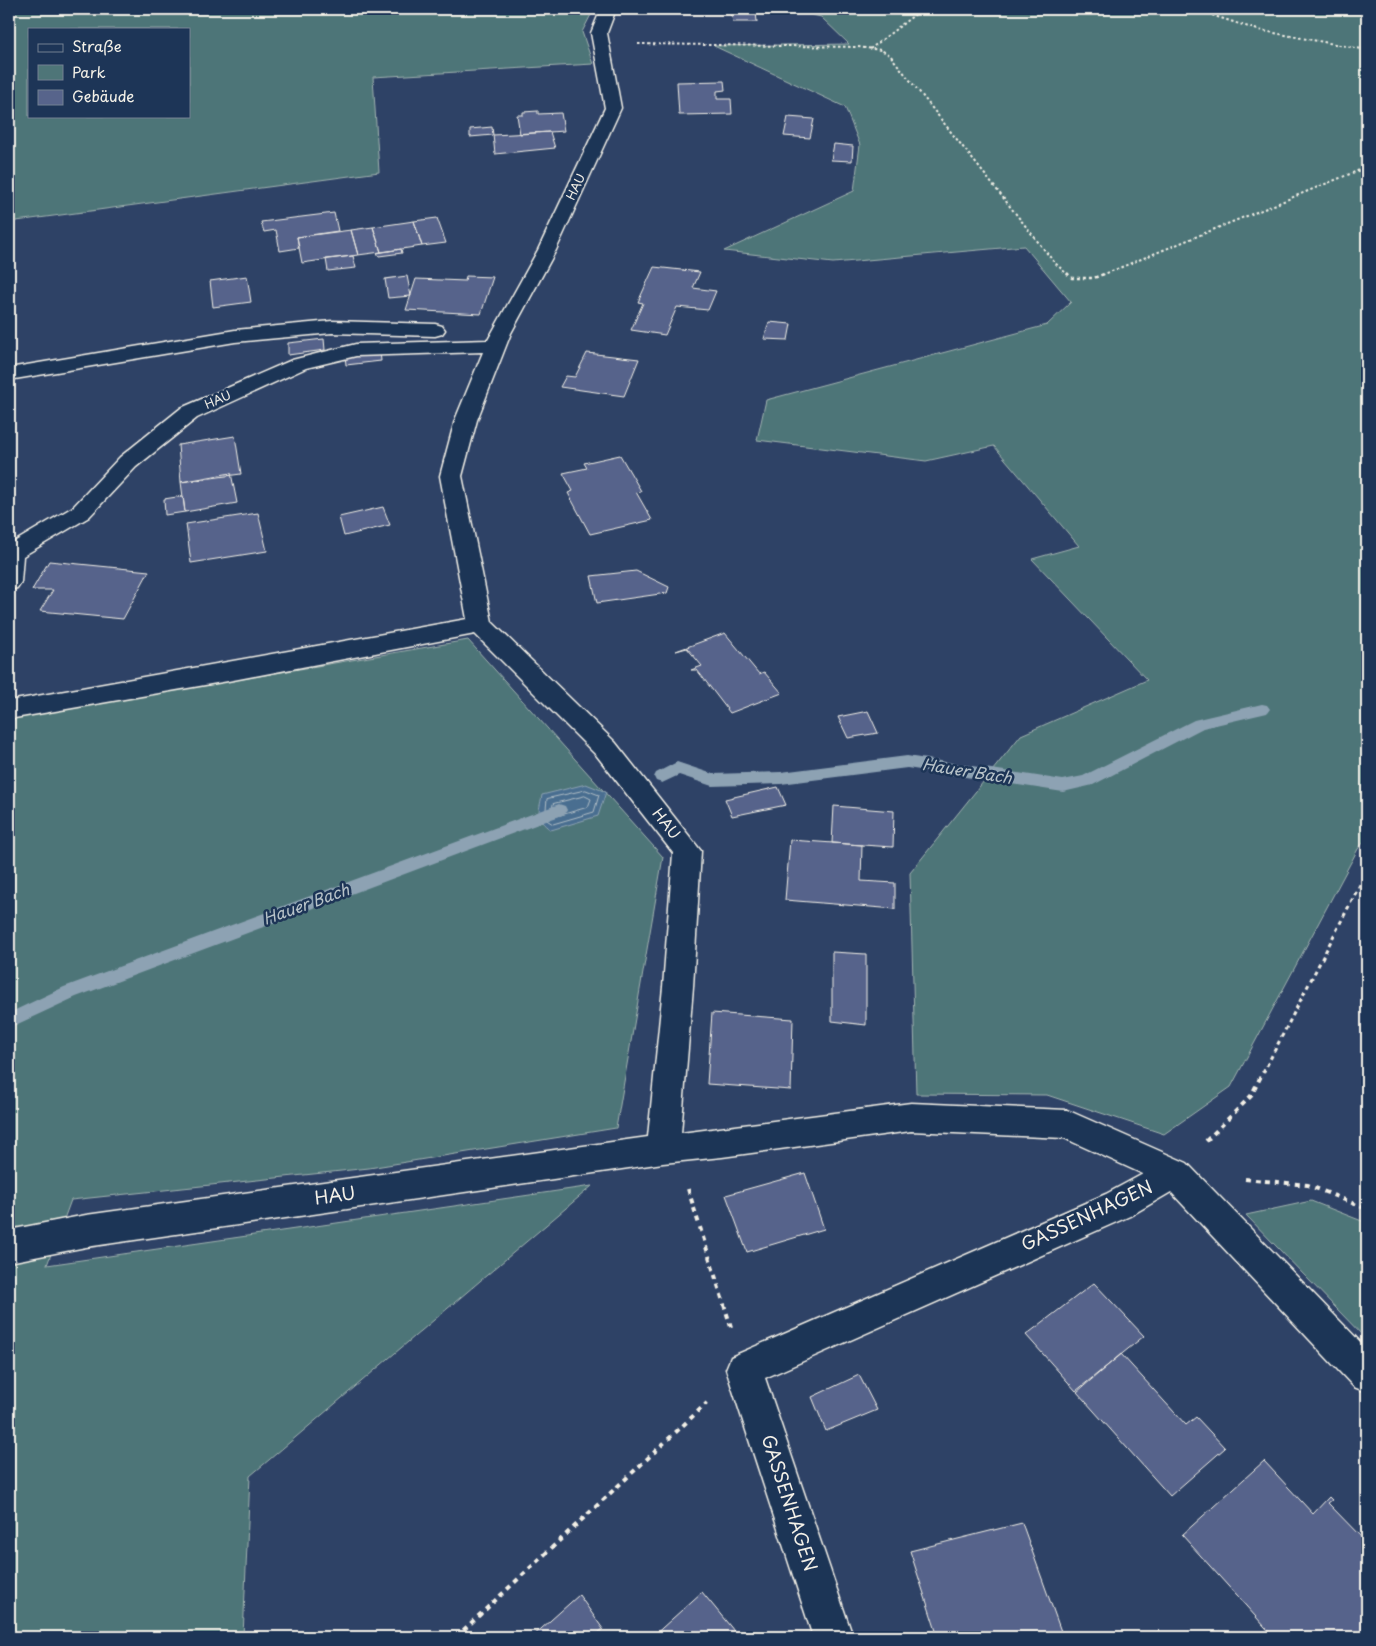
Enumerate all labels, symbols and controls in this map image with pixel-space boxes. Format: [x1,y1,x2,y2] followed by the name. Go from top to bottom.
[28,28,190,118] legend
[72,34,122,57] text: Straße
[72,60,106,83] text: Park
[72,84,134,107] text: Gebäude
[561,170,589,203] street label: HAU
[201,385,234,413] street label: HAU
[921,751,1014,789] water label: Hauer Bach
[648,802,687,844] street label: HAU
[259,876,353,930] water label: Hauer Bach
[1016,1172,1157,1257] street label: GASSENHAGEN
[313,1178,357,1211] street label: HAU
[756,1431,825,1574] street label: GASSENHAGEN

